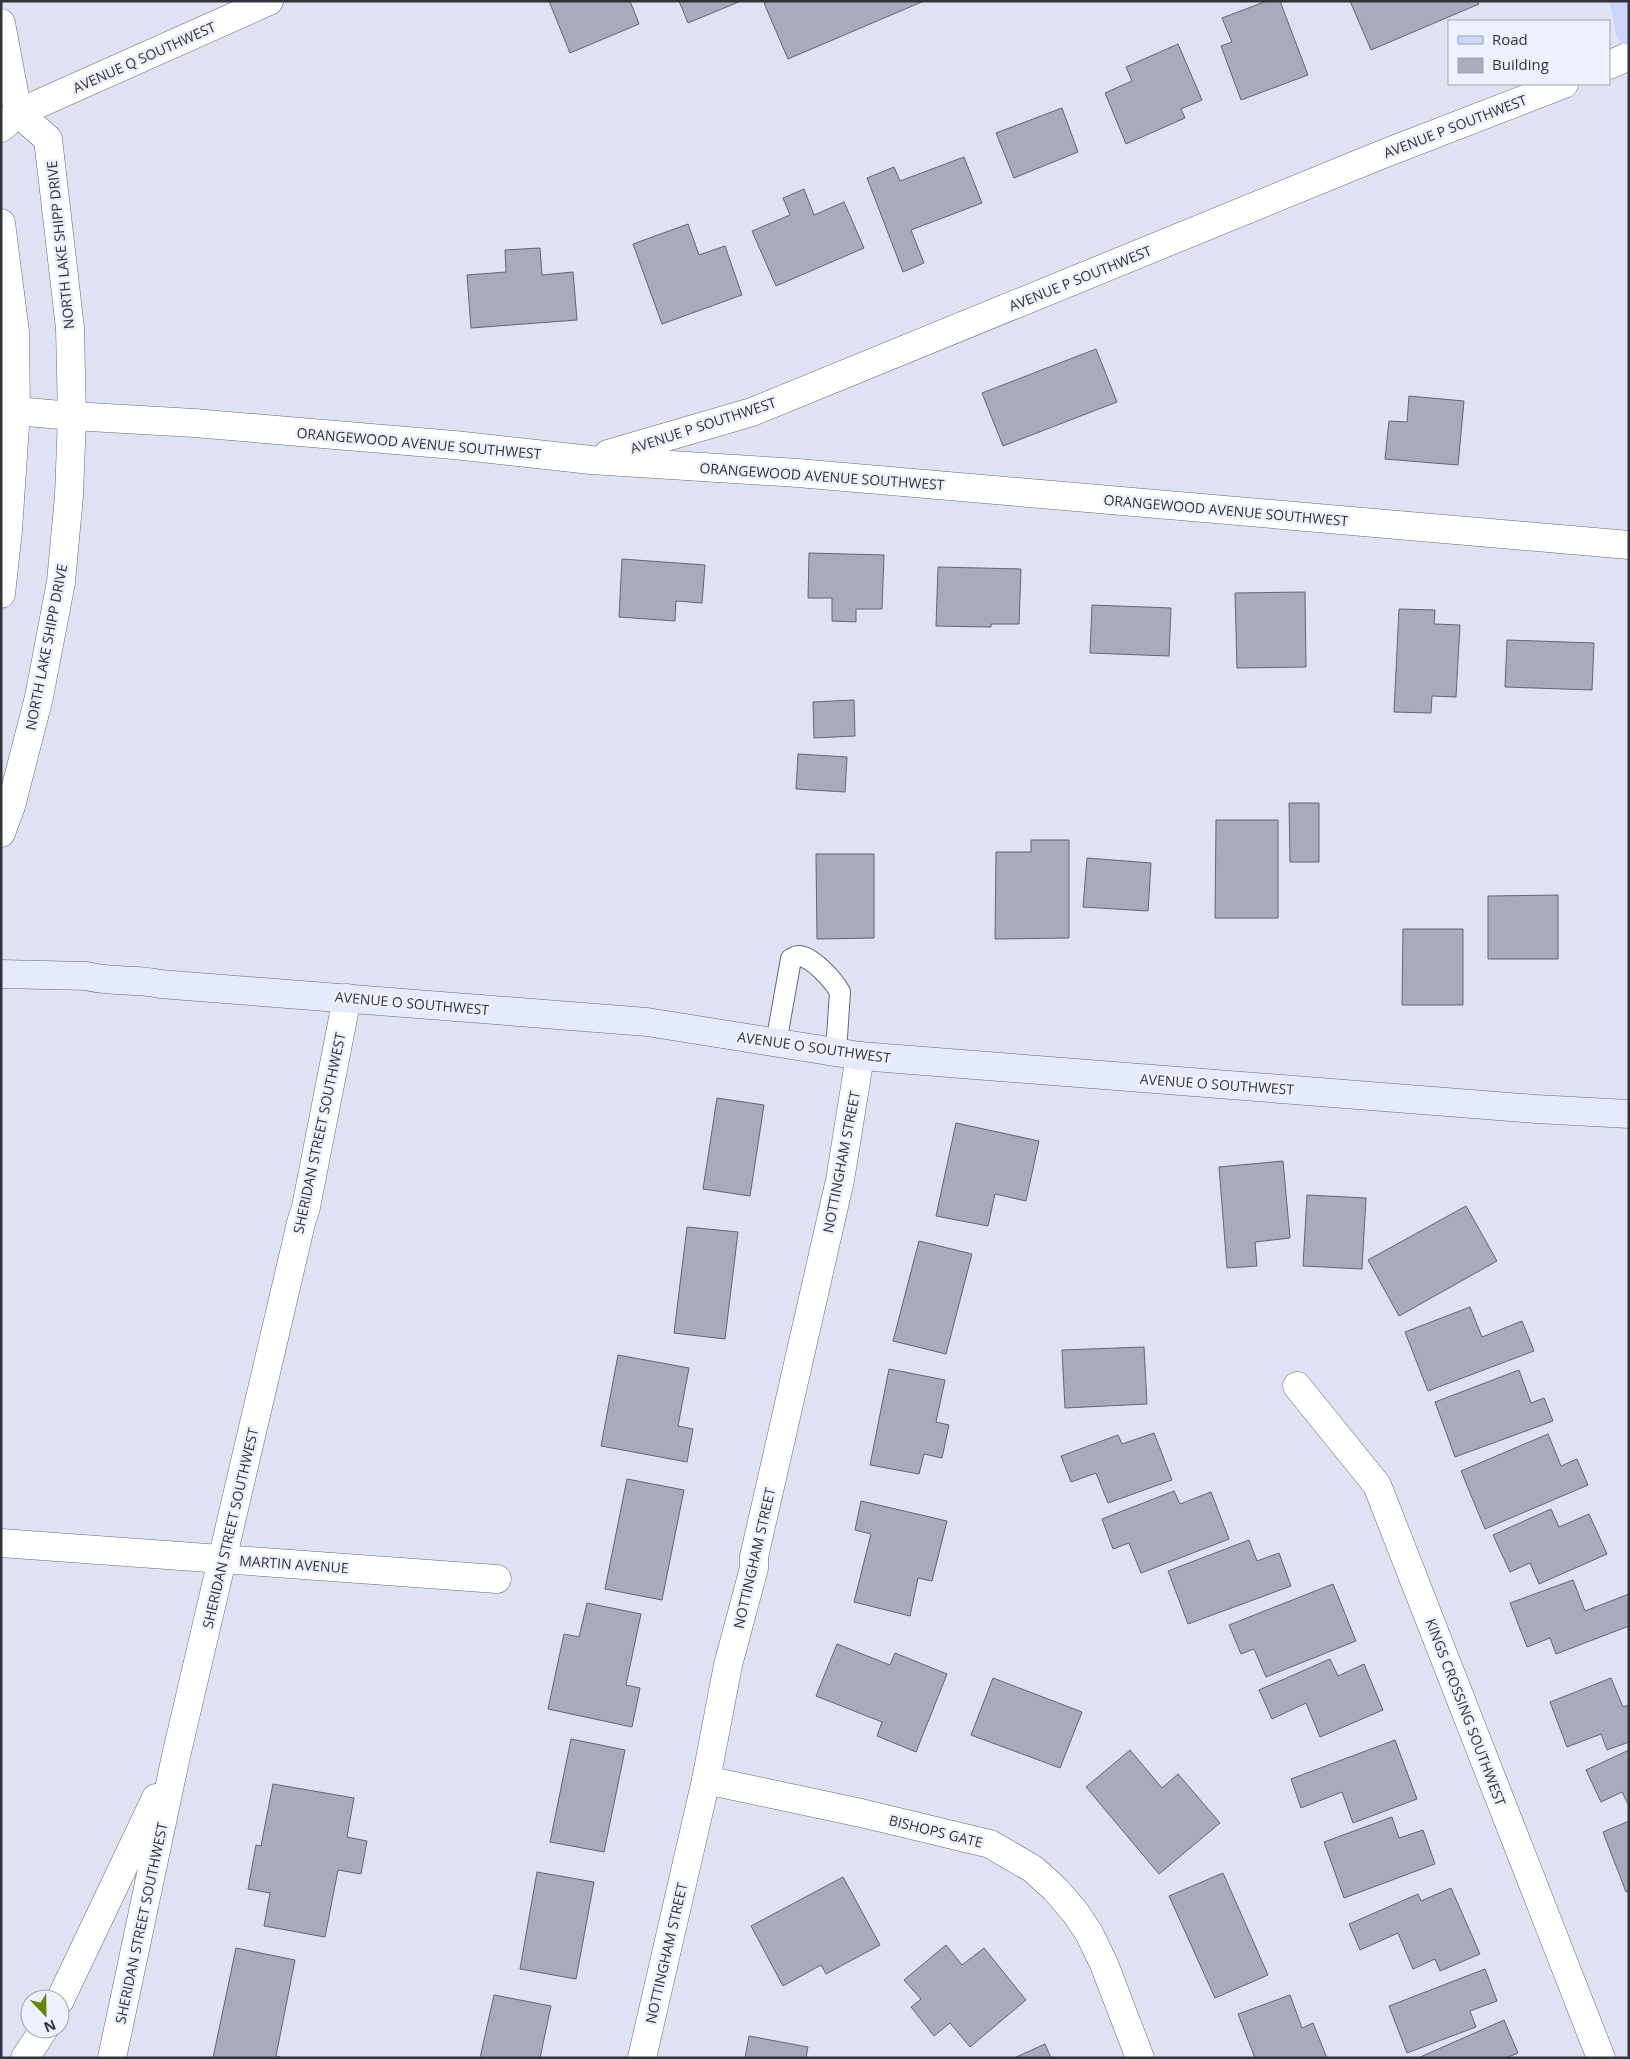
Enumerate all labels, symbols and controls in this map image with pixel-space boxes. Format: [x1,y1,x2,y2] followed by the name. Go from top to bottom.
[70,17,219,97] street label: AVENUE Q SOUTHWEST
[1448,20,1610,85] legend
[1492,29,1528,49] text: Road
[1492,54,1549,74] text: Building
[1381,90,1530,162] street label: AVENUE P SOUTHWEST
[42,160,78,330] street label: NORTH LAKE SHIPP DRIVE
[1006,241,1154,315] street label: AVENUE P SOUTHWEST
[628,392,779,458] street label: AVENUE P SOUTHWEST
[296,423,542,463] street label: ORANGEWOOD AVENUE SOUTHWEST
[699,458,945,494] street label: ORANGEWOOD AVENUE SOUTHWEST
[1103,490,1349,530] street label: ORANGEWOOD AVENUE SOUTHWEST
[21,562,71,732] street label: NORTH LAKE SHIPP DRIVE
[334,987,490,1019] street label: AVENUE O SOUTHWEST
[736,1027,892,1067] street label: AVENUE O SOUTHWEST
[288,1030,350,1235] street label: SHERIDAN STREET SOUTHWEST
[1139,1069,1295,1099] street label: AVENUE O SOUTHWEST
[818,1089,864,1235] street label: NOTTINGHAM STREET
[198,1426,262,1630] street label: SHERIDAN STREET SOUTHWEST
[729,1485,780,1630] street label: NOTTINGHAM STREET
[239,1551,349,1577] street label: MARTIN AVENUE
[1421,1616,1511,1809] street label: KINGS CROSSING SOUTHWEST
[887,1810,985,1852] street label: BISHOPS GATE
[110,1820,172,2025] street label: SHERIDAN STREET SOUTHWEST
[641,1880,692,2025] street label: NOTTINGHAM STREET
[20,1989,70,2039] north arrow
[41,2016,59,2037] text: N

